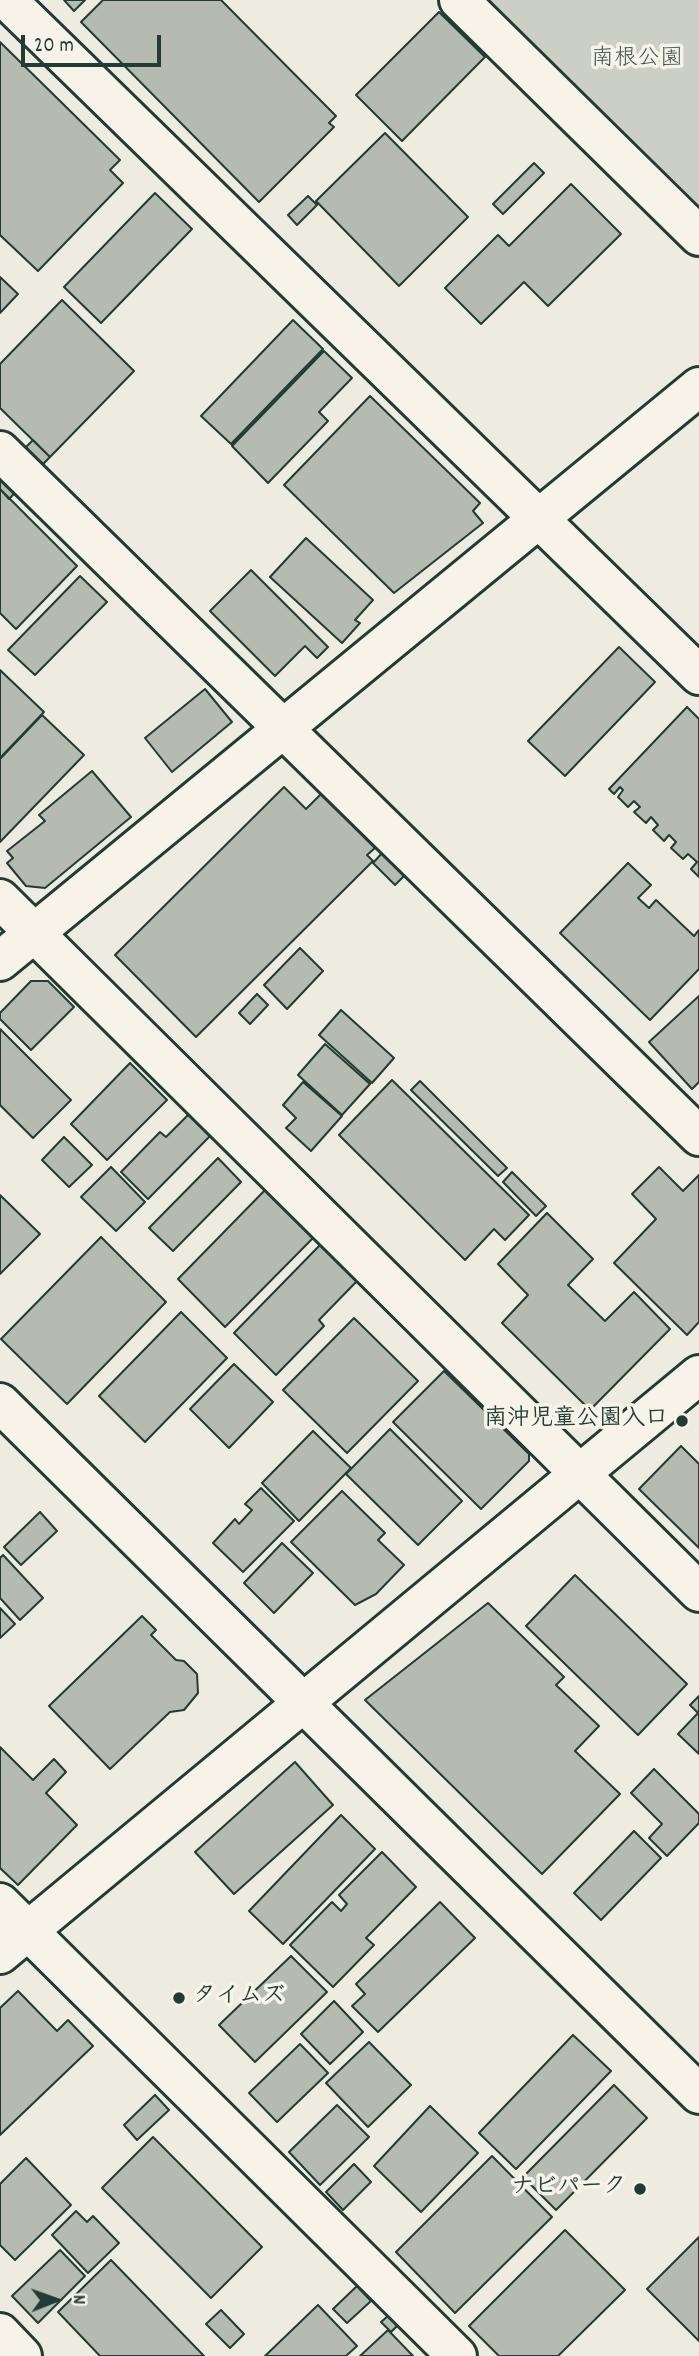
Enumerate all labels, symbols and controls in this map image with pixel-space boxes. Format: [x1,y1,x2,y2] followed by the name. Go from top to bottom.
[24,21,164,65] scale bar
[34,32,74,62] text: 20 m
[591,47,683,75] park label: 南根公園
[484,1407,668,1435] place label: 南沖児童公園入口
[674,1413,690,1429] marker: 南沖児童公園入口
[193,1984,285,2012] place label: タイムズ
[171,1990,187,2006] marker: タイムズ
[511,2175,626,2203] place label: ナビパーク
[632,2181,648,2197] marker: ナビパーク
[21,2265,91,2335] north arrow
[64,2295,91,2305] text: N

